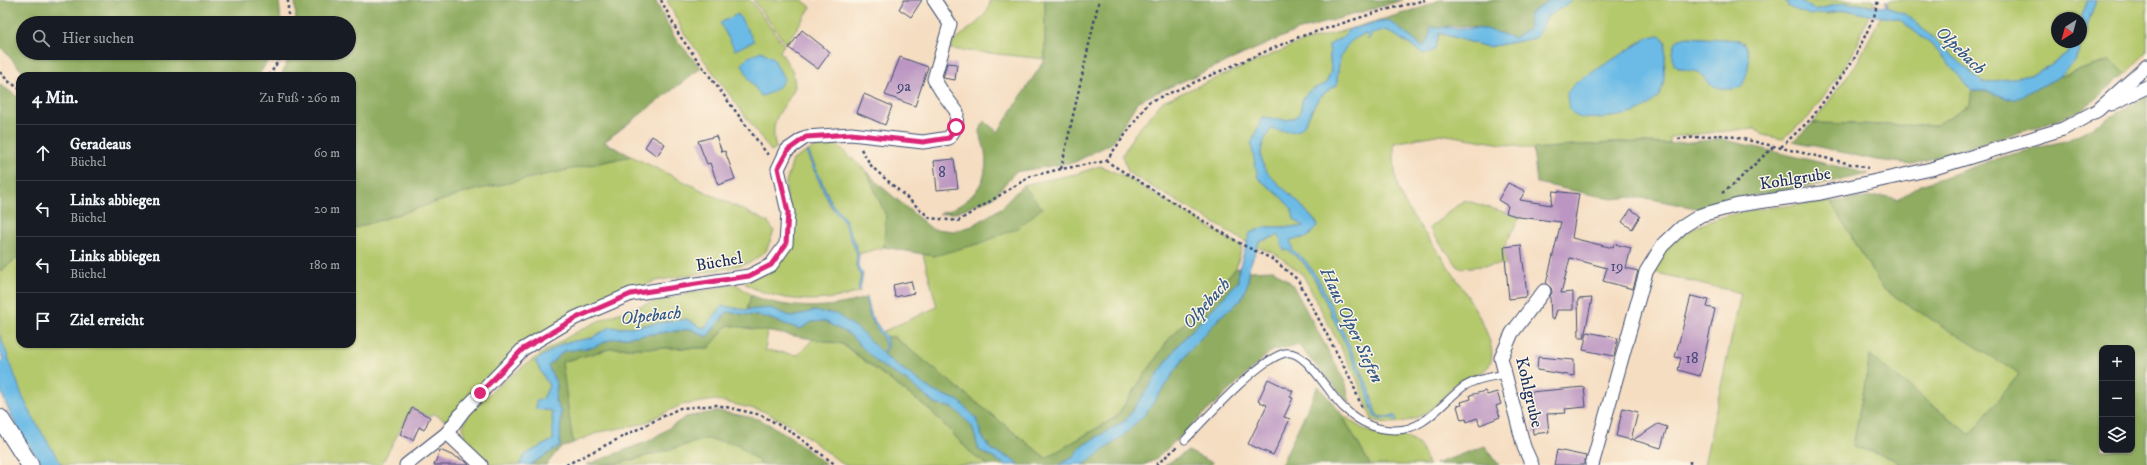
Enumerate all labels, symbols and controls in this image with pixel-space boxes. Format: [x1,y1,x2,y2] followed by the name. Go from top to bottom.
[2051,12,2087,48] north arrow
[16,16,356,60] search box
[1931,22,1990,80] water label: Olpebach
[30,27,52,49] icon: search
[62,29,134,48] text: Hier suchen
[896,77,912,96] house number: 9a
[32,87,78,109] text: 4 Min.
[259,90,340,106] text: Zu Fuß · 260 m
[947,118,965,136] route start
[70,135,131,154] text: Geradeaus
[32,142,54,164] icon: ahead
[314,145,340,161] text: 60 m
[70,154,106,170] text: Büchel
[938,163,946,182] house number: 8
[1758,163,1832,195] street label: Kohlgrube
[70,191,160,210] text: Links abbiegen
[32,198,54,220] icon: left
[314,201,340,217] text: 20 m
[70,210,106,226] text: Büchel
[70,247,160,266] text: Links abbiegen
[694,247,744,277] street label: Büchel
[32,254,54,276] icon: left
[309,257,340,273] text: 180 m
[1611,257,1623,276] house number: 19
[1314,263,1388,387] water label: Haus Olper Siefen
[70,266,106,282] text: Büchel
[1178,274,1235,334] water label: Olpebach
[620,302,683,330] water label: Olpebach
[32,310,54,332] icon: arrive
[70,311,144,330] text: Ziel erreicht
[2099,345,2135,453] map controls
[2099,345,2135,381] button: +
[1685,349,1699,368] house number: 18
[1510,355,1548,430] street label: Kohlgrube
[2099,381,2135,417] button: −
[471,384,489,402] route end
[2099,417,2135,453] button: layers

